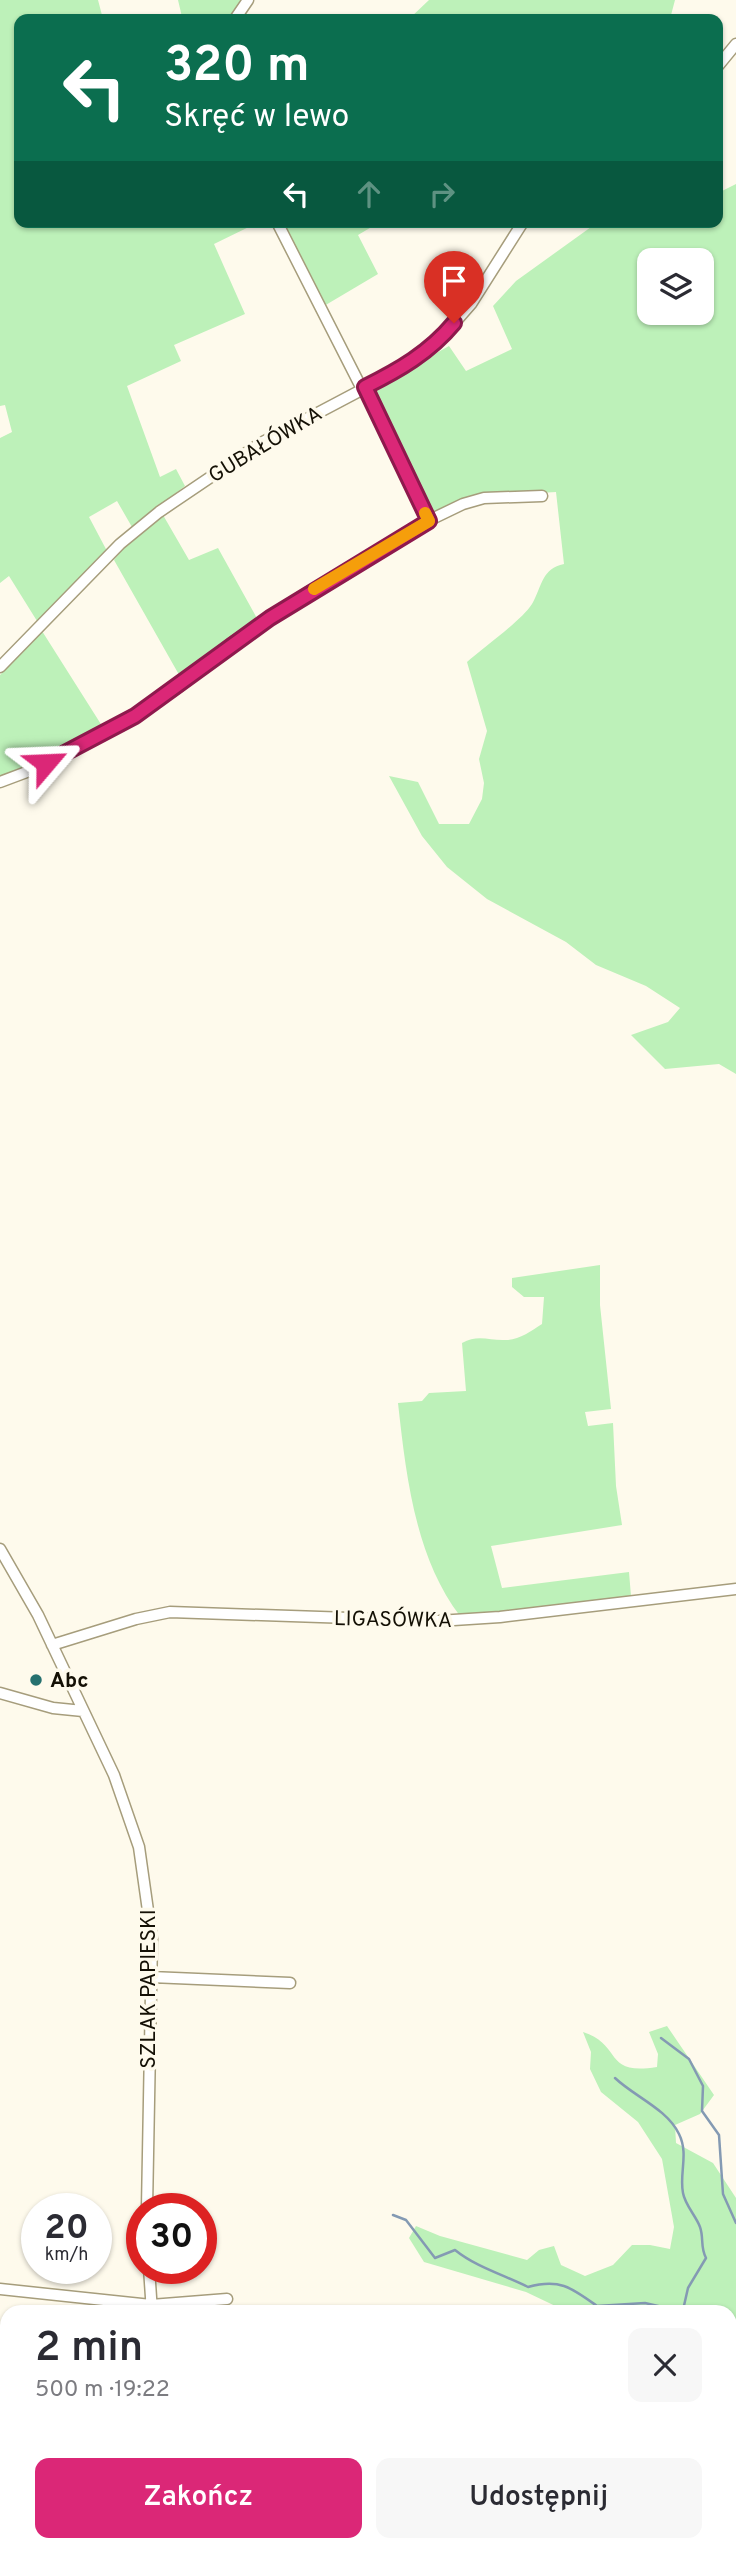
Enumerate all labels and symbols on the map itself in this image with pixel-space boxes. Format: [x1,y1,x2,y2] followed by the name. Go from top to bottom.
[424,251,484,323] pin
[203,400,328,490] street label: GUBAŁÓWKA
[9,726,83,800] position arrow
[334,1605,452,1635] street label: LIGASÓWKA
[50,1668,89,1695] place label: Abc
[28,1672,44,1688] marker: Abc
[136,1909,163,2069] street label: SZLAK PAPIESKI
[126,2193,217,2284] speed limit sign: 30

